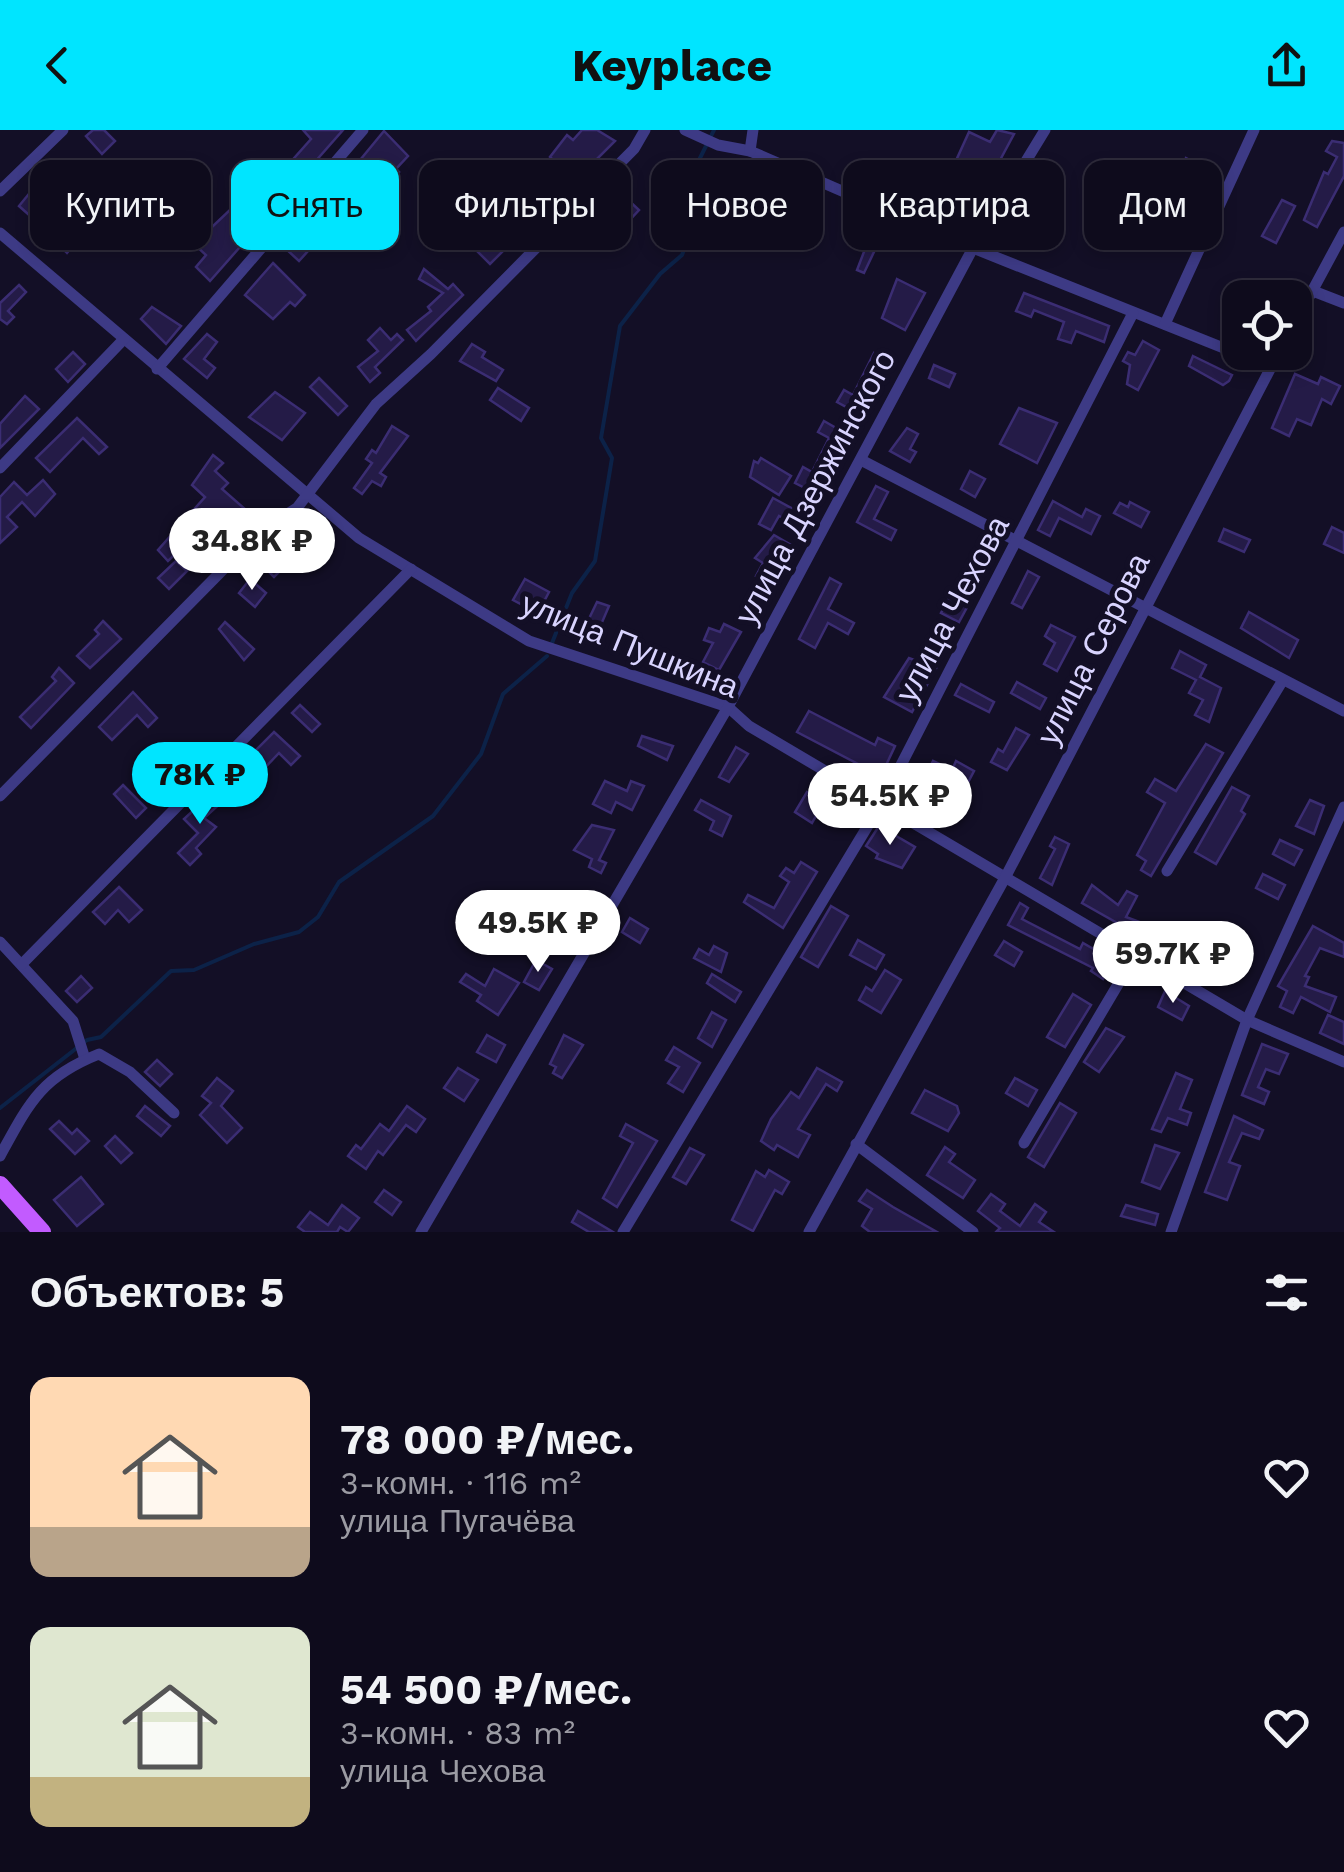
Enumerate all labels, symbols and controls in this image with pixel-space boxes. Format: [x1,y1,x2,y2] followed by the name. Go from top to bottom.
[30,38,85,93] icon: back
[1259,38,1314,93] icon: share
[572,39,772,92] text: Keyplace
[30,160,211,250] chip: Купить
[231,160,399,250] chip: Снять
[419,160,631,250] chip: Фильтры
[651,160,823,250] chip: Новое
[843,160,1064,250] chip: Квартира
[1084,160,1222,250] chip: Дом
[1222,280,1312,370] map controls
[1222,280,1312,370] button: locate
[727,343,903,631] street label: улица Дзержинского
[160,508,344,593] pin: 34.8K ₽
[887,509,1017,709] street label: улица Чехова
[191,521,313,559] text: 34.8K ₽
[1028,547,1158,751] street label: улица Серова
[516,584,744,706] street label: улица Пушкина
[130,742,270,827] pin: 78K ₽
[154,755,246,793] text: 78K ₽
[798,763,982,848] pin: 54.5K ₽
[830,776,950,814] text: 54.5K ₽
[446,890,630,975] pin: 49.5K ₽
[477,903,599,941] text: 49.5K ₽
[1081,921,1265,1006] pin: 59.7K ₽
[1115,934,1231,972] text: 59.7K ₽
[1259,1265,1314,1320] icon: filters
[30,1268,284,1317] text: Объектов: 5
[340,1415,634,1464] text: 78 000 ₽/мес.
[110,1417,230,1537] icon: home
[1259,1450,1314,1505] icon: heart
[340,1464,581,1502] text: 3-комн. · 116 m²
[340,1502,575,1540] text: улица Пугачёва
[340,1665,632,1714] text: 54 500 ₽/мес.
[110,1667,230,1787] icon: home
[1259,1700,1314,1755] icon: heart
[340,1714,575,1752] text: 3-комн. · 83 m²
[340,1752,545,1790] text: улица Чехова

